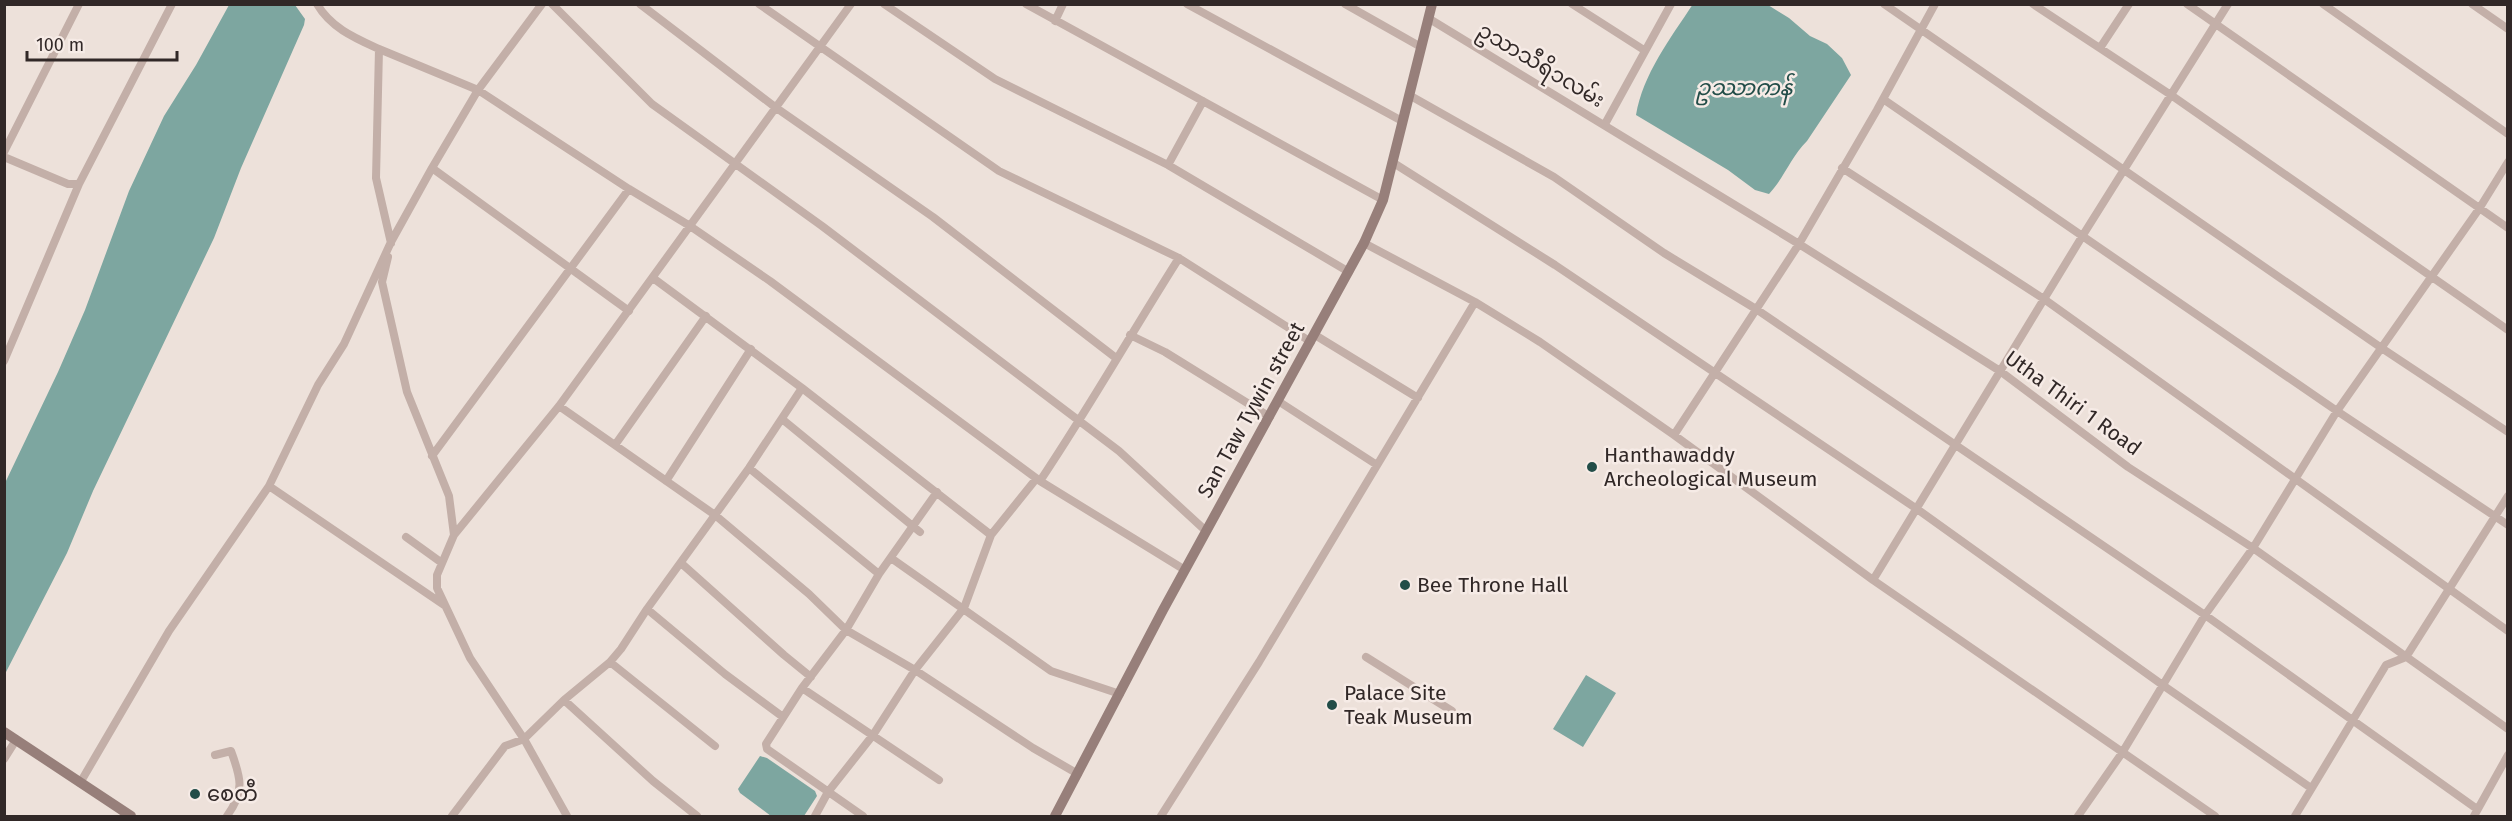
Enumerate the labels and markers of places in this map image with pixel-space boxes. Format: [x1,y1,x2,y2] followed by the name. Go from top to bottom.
[1604,442,1818,492] place label: Hanthawaddy Archeological Museum
[1585,460,1599,474] marker: Hanthawaddy Archeological Museum
[1417,572,1568,598] place label: Bee Throne Hall
[1398,578,1412,592] marker: Bee Throne Hall
[1344,680,1473,730] place label: Palace Site Teak Museum
[1325,698,1339,712] marker: Palace Site Teak Museum
[207,778,258,807] place label: စေတီ
[188,787,202,801] marker: စေတီ

